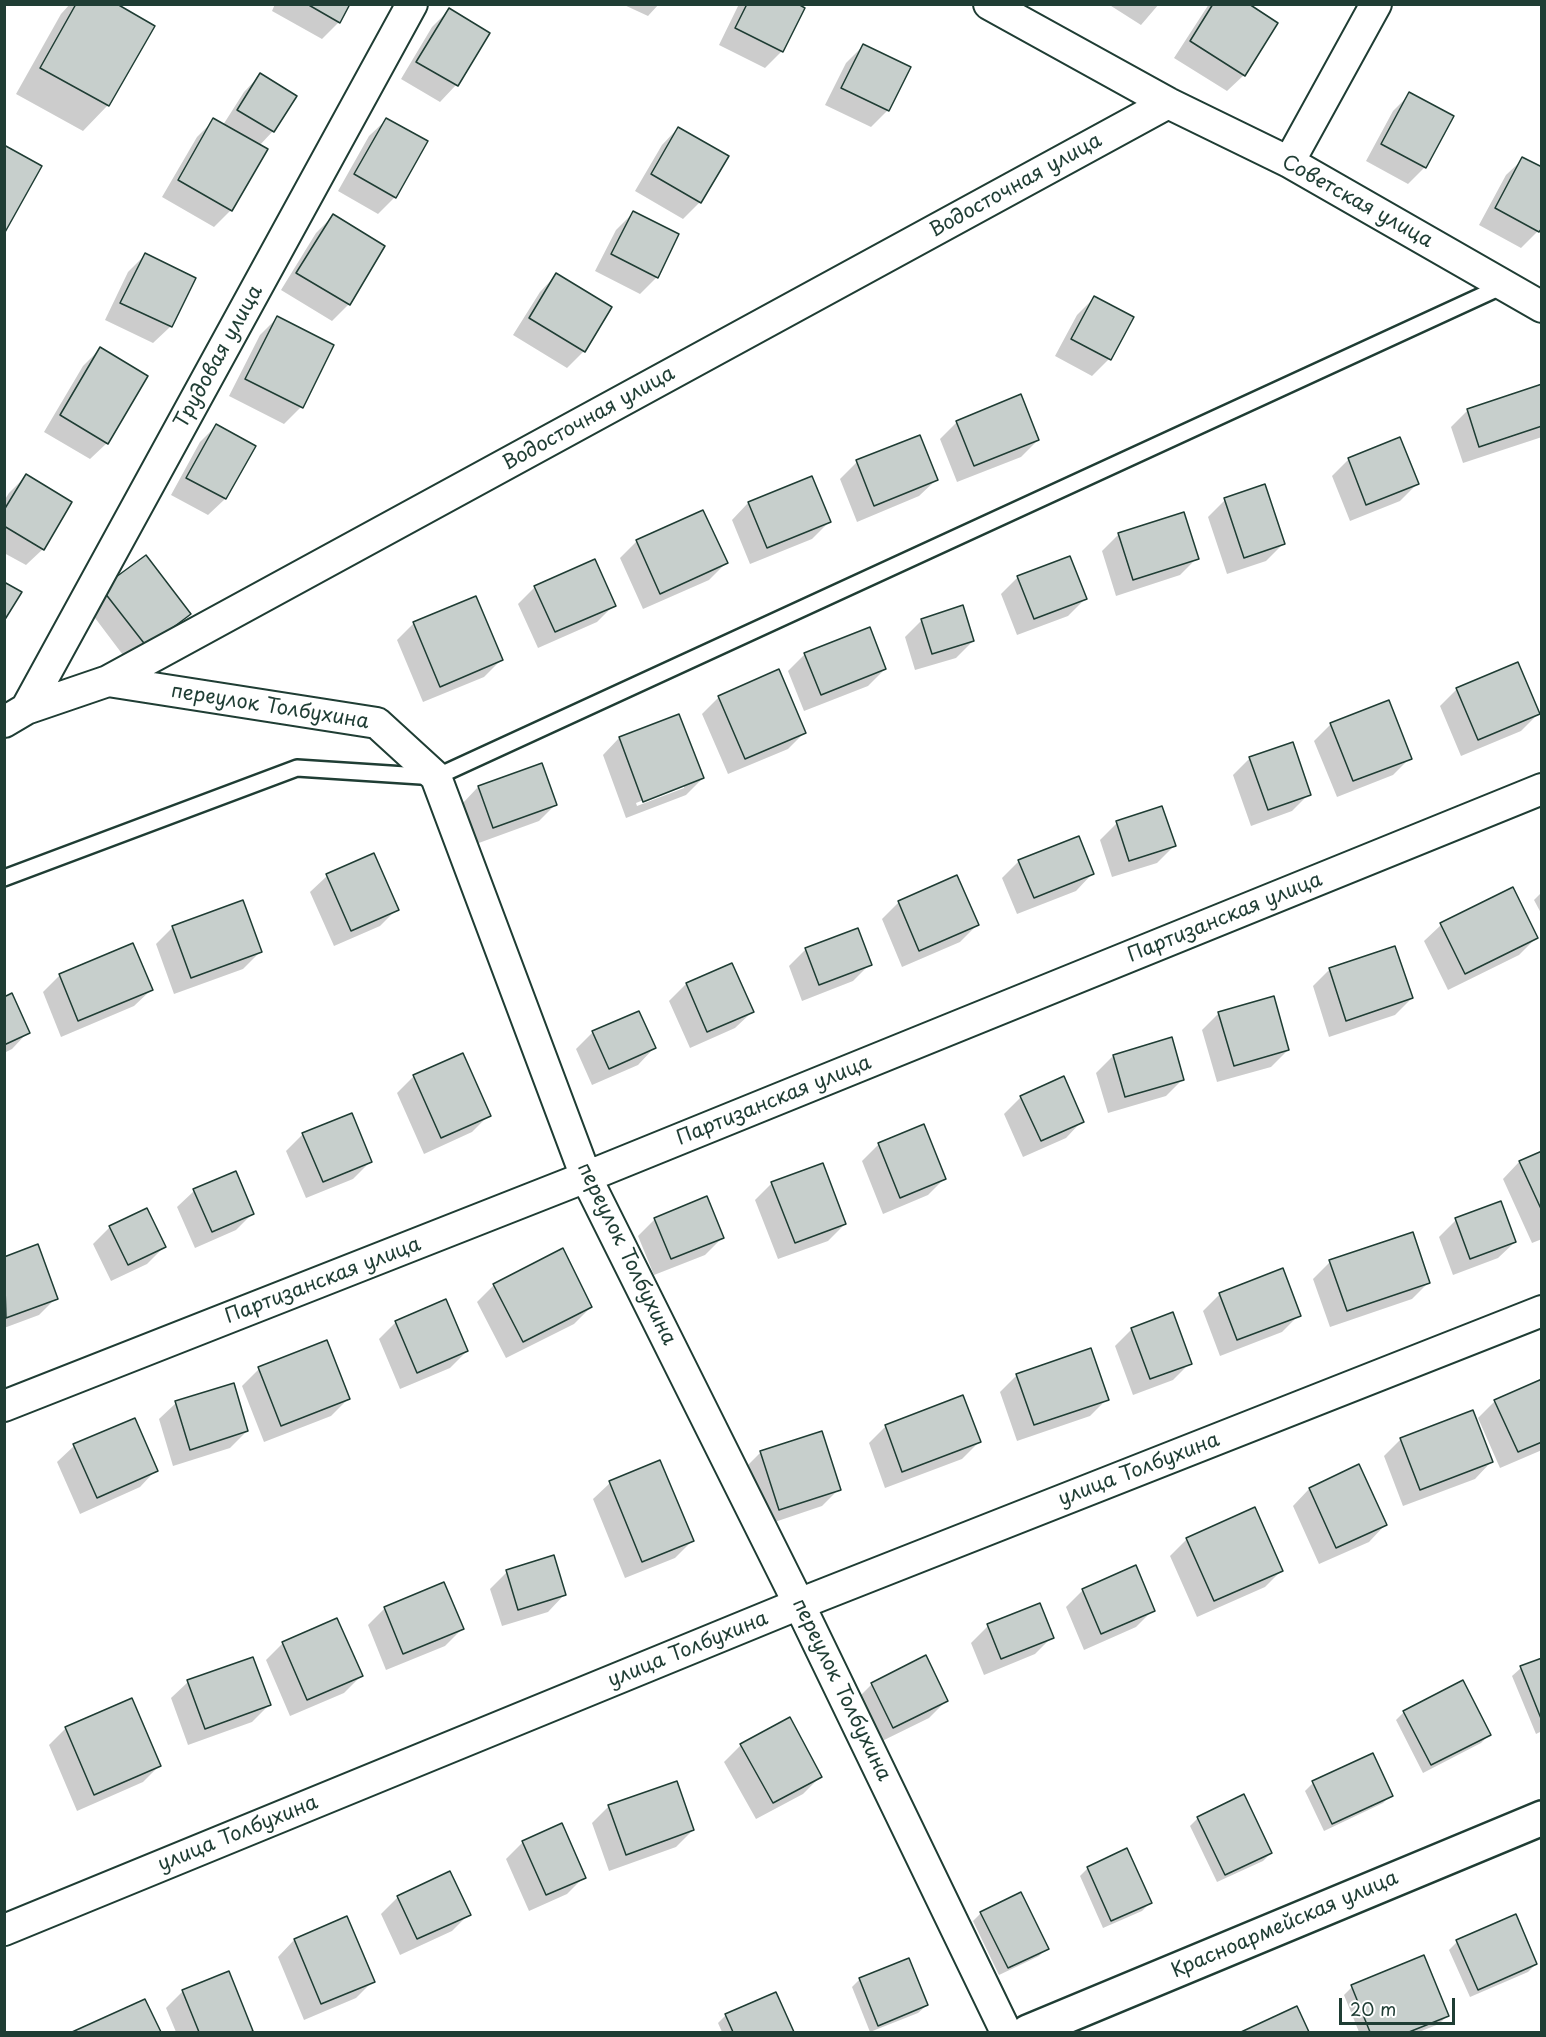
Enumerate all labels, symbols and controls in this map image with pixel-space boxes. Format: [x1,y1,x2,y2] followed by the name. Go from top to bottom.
[926,129,1106,243] street label: Водосточная улица
[1277,151,1437,253] street label: Советская улица
[170,281,268,433] street label: Трудовая улица
[499,362,679,476] street label: Водосточная улица
[169,679,371,735] street label: переулок Толбухина
[1124,868,1326,968] street label: Партизанская улица
[673,1051,875,1151] street label: Партизанская улица
[571,1159,681,1349] street label: переулок Толбухина
[222,1233,424,1329] street label: Партизанская улица
[1055,1428,1223,1512] street label: улица Толбухина
[786,1595,896,1785] street label: переулок Толбухина
[604,1607,772,1693] street label: улица Толбухина
[154,1791,322,1877] street label: улица Толбухина
[1168,1866,1402,1984] street label: Красноармейская улица
[1342,1986,1458,2024] scale bar
[1350,1995,1396,2022] text: 20 m

